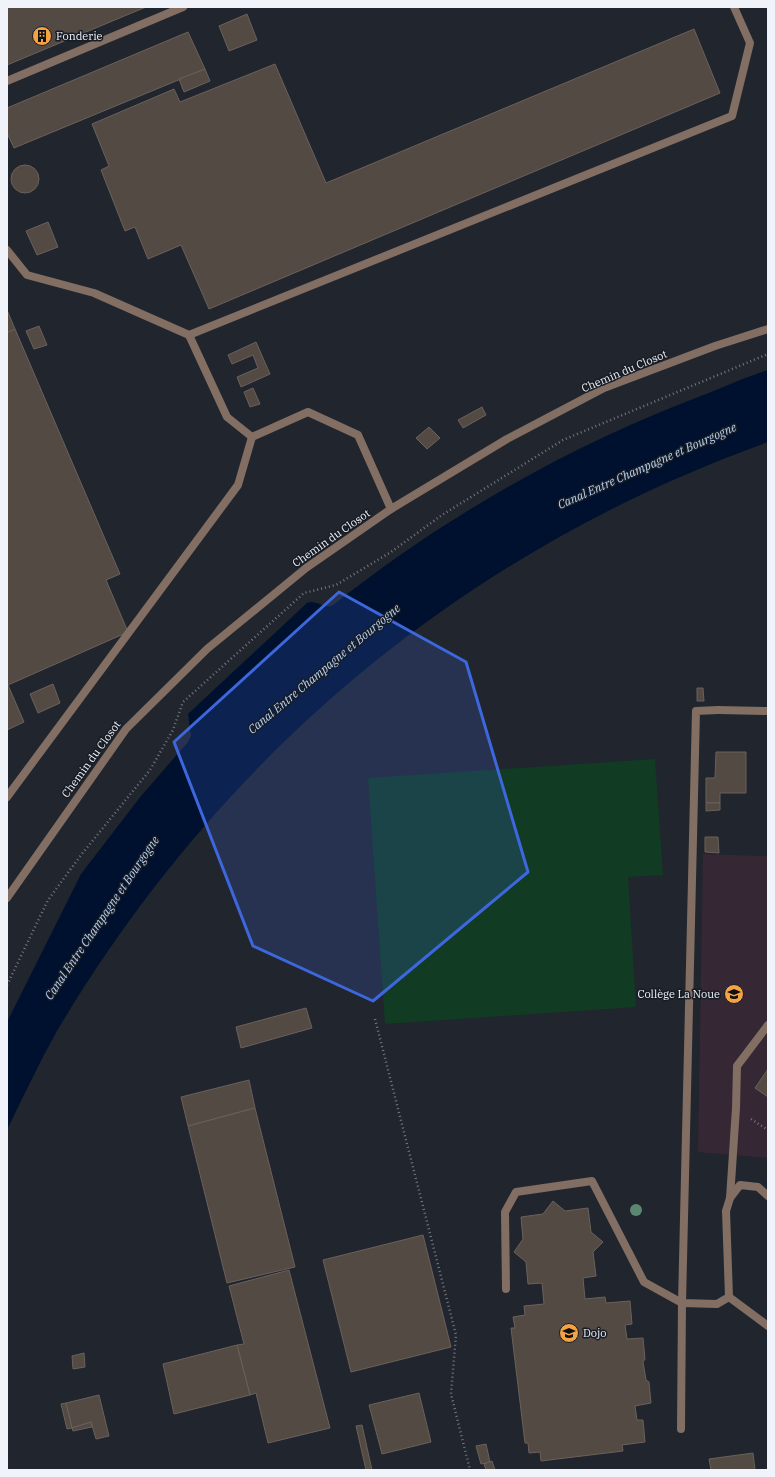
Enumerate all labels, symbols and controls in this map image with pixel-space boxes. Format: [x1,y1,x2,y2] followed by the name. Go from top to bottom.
[31,25,53,47] building icon: Fonderie
[56,29,103,43] place label: Fonderie
[579,347,669,395] street label: Chemin du Closot
[555,419,739,512] water label: Canal Entre Champagne et Bourgogne
[289,506,373,570] street label: Chemin du Closot
[244,600,403,737] water label: Canal Entre Champagne et Bourgogne
[58,718,124,800] street label: Chemin du Closot
[41,832,162,1002] water label: Canal Entre Champagne et Bourgogne
[723,983,745,1005] school or university icon: Collège La Noue
[637,987,720,1001] place label: Collège La Noue
[558,1322,580,1344] school or university icon: Dojo
[583,1326,607,1340] place label: Dojo

